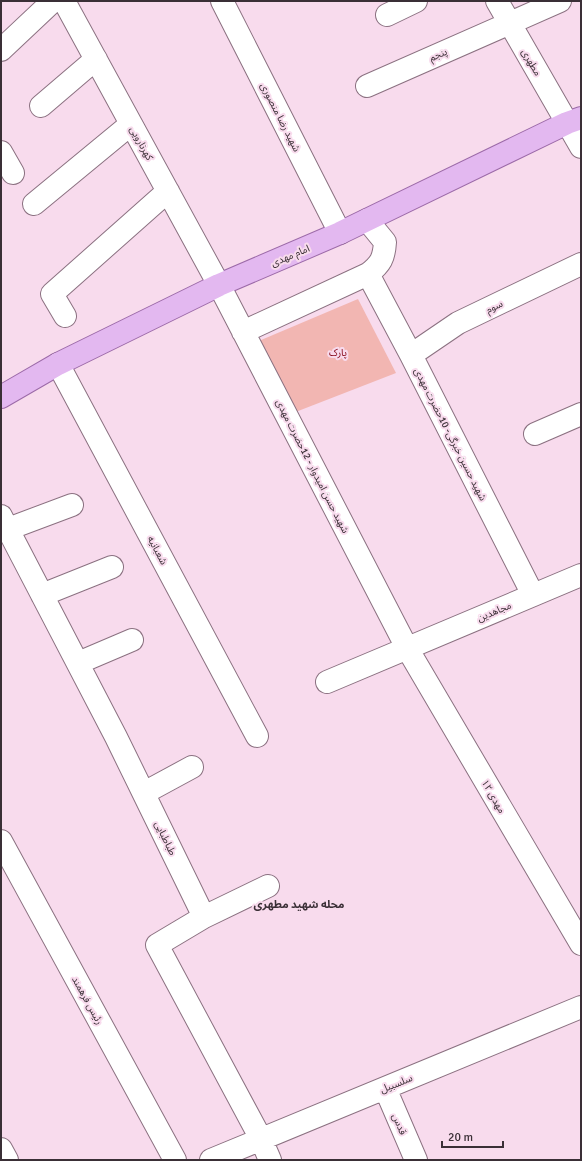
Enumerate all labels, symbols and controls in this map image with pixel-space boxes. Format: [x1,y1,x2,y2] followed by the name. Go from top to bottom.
[428,46,450,65] street label: پنجم
[519,47,544,78] street label: مطهری
[258,81,303,154] street label: شهید رضا منصوری
[127,124,156,163] street label: کهرنارویی
[269,242,312,271] street label: امام مهدی
[484,298,506,318] street label: سوم
[329,347,347,359] park label: پارک
[411,366,489,503] street label: شهید حسین خبرگی- 10حضرت مهدی
[273,397,351,536] street label: شهید حسن امیدوار - 12حضرت مهدی
[145,534,170,567] street label: شعبانیه
[476,599,513,624] street label: مجاهدین
[479,778,508,815] street label: مهدی ۱۲
[152,819,179,858] street label: طباطبایی
[254,898,344,911] district label: محله شهید مطهری
[69,974,105,1027] street label: رئیس فرهمند
[378,1072,414,1096] street label: سلسبیل
[389,1112,409,1137] street label: قدس
[442,1123,503,1149] scale bar
[448,1130,473,1145] text: 20 m

